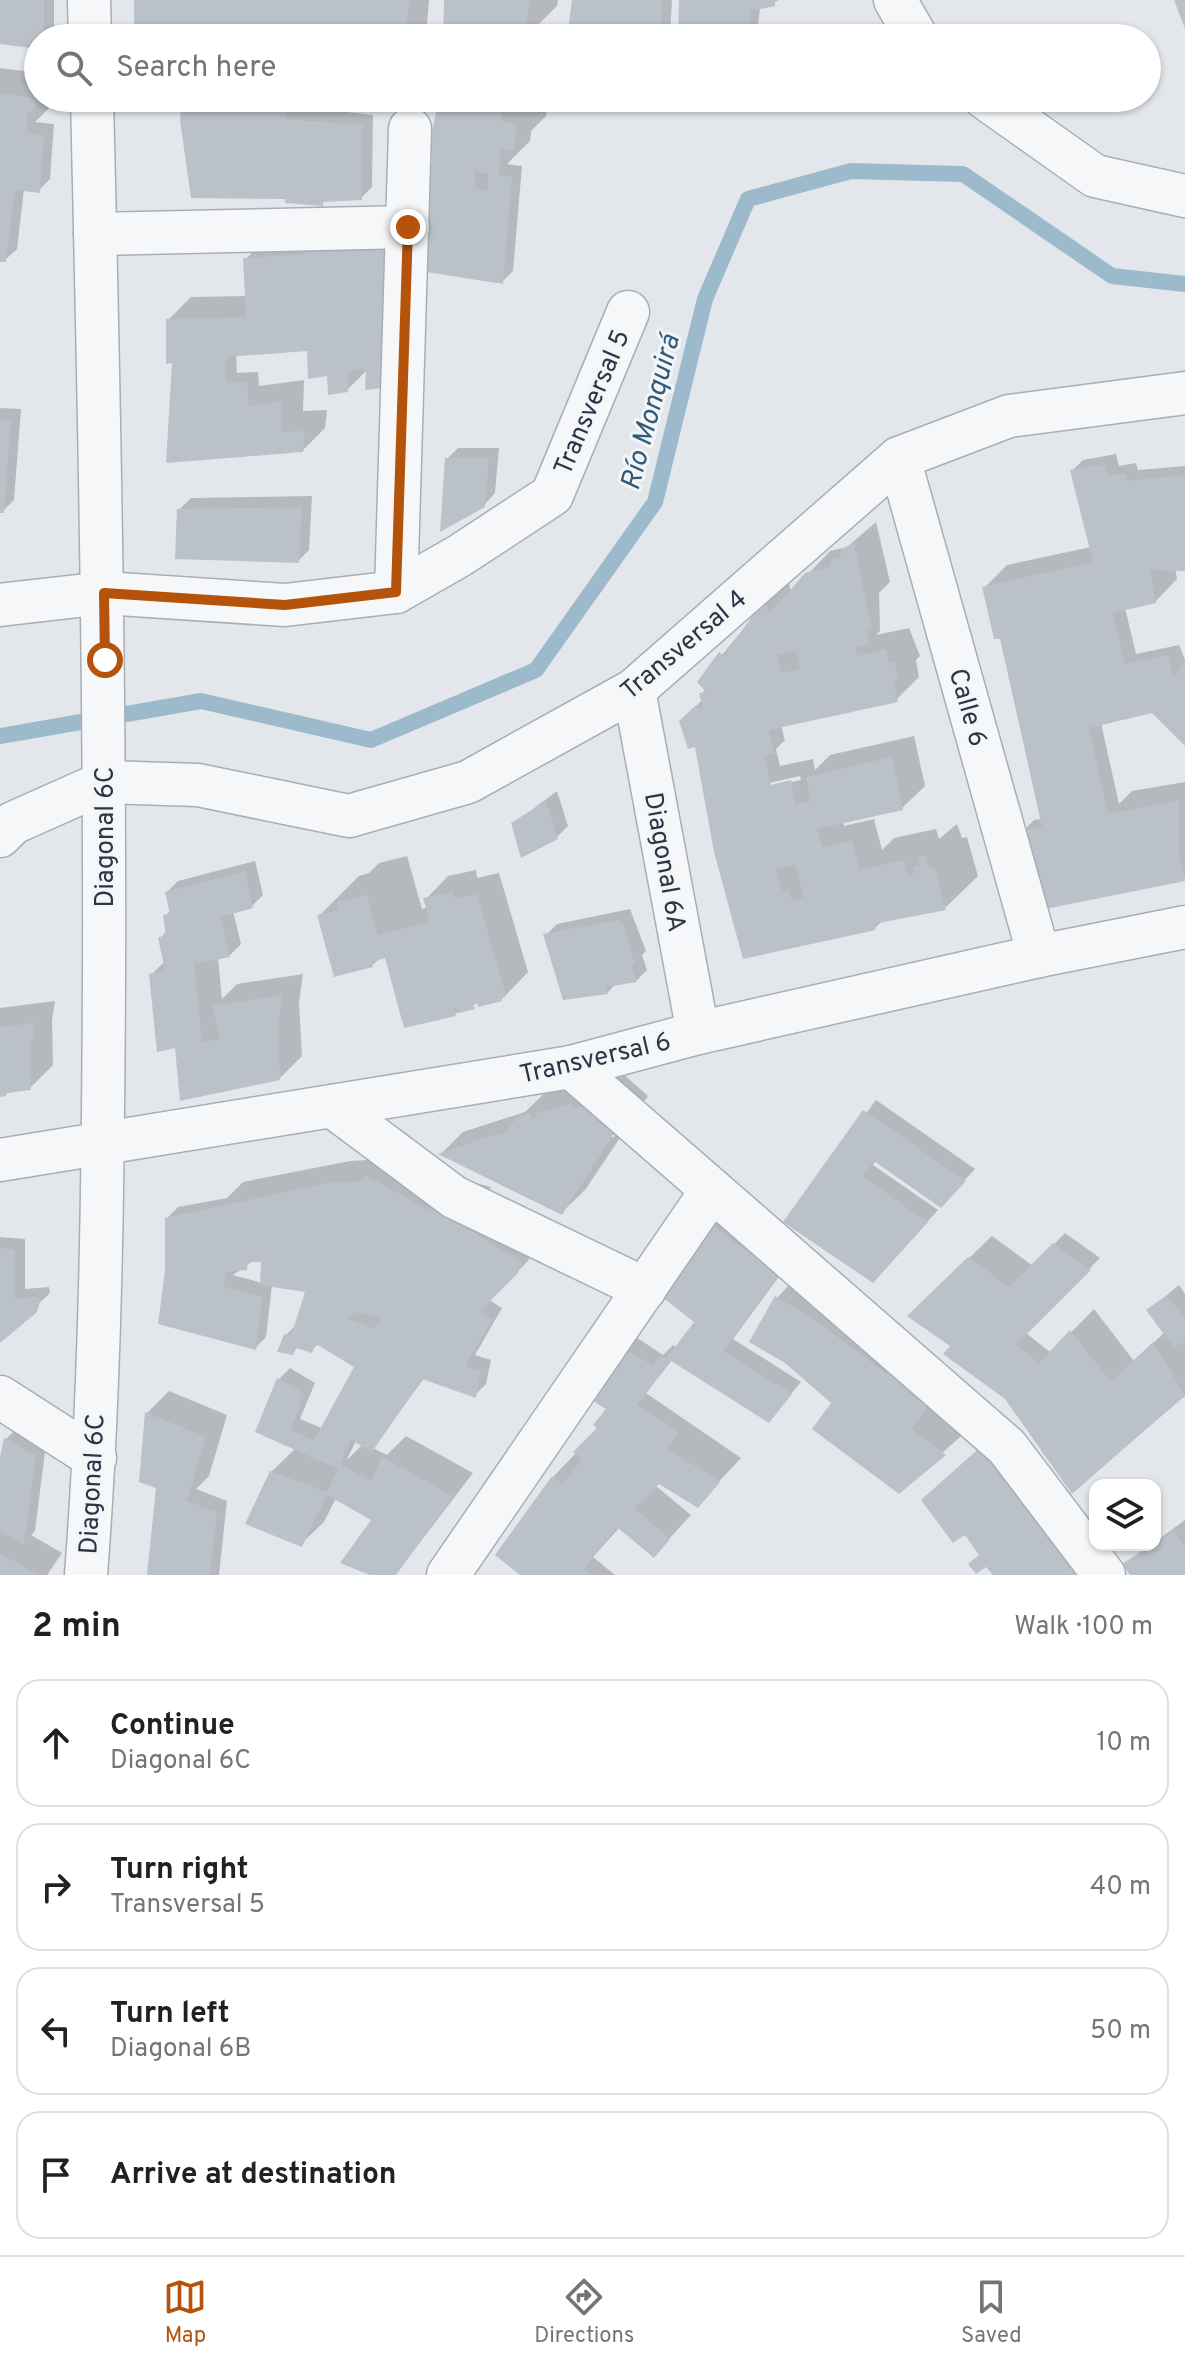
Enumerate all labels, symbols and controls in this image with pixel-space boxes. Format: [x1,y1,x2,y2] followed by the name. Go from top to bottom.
[24,24,1161,112] search box
[52,46,96,90] icon: search
[116,50,276,87] text: Search here
[390,209,426,245] route end
[548,325,639,481] street label: Transversal 5
[614,328,691,495] water label: Río Monquirá
[615,584,755,708] street label: Transversal 4
[87,642,123,678] route start
[940,665,993,751] street label: Calle 6
[90,767,123,908] street label: Diagonal 6C
[635,790,692,935] street label: Diagonal 6A
[517,1026,674,1093] street label: Transversal 6
[73,1413,114,1555] street label: Diagonal 6C
[1089,1479,1161,1551] map controls
[1089,1479,1161,1551] button: layers
[32,1606,121,1649] text: 2 min
[1014,1611,1153,1644] text: Walk · 100 m
[110,1708,235,1745] text: Continue
[34,1721,78,1765] icon: ahead
[1096,1727,1151,1760] text: 10 m
[110,1745,251,1778] text: Diagonal 6C
[110,1852,248,1889] text: Turn right
[34,1865,78,1909] icon: right
[1090,1871,1151,1904] text: 40 m
[110,1889,265,1922] text: Transversal 5
[110,1996,230,2033] text: Turn left
[34,2009,78,2053] icon: left
[1090,2015,1151,2048] text: 50 m
[110,2033,251,2066] text: Diagonal 6B
[34,2153,78,2197] icon: arrive
[110,2157,396,2194] text: Arrive at destination
[163,2275,207,2350] tab: Map
[534,2275,634,2350] tab: Directions
[961,2275,1022,2350] tab: Saved

